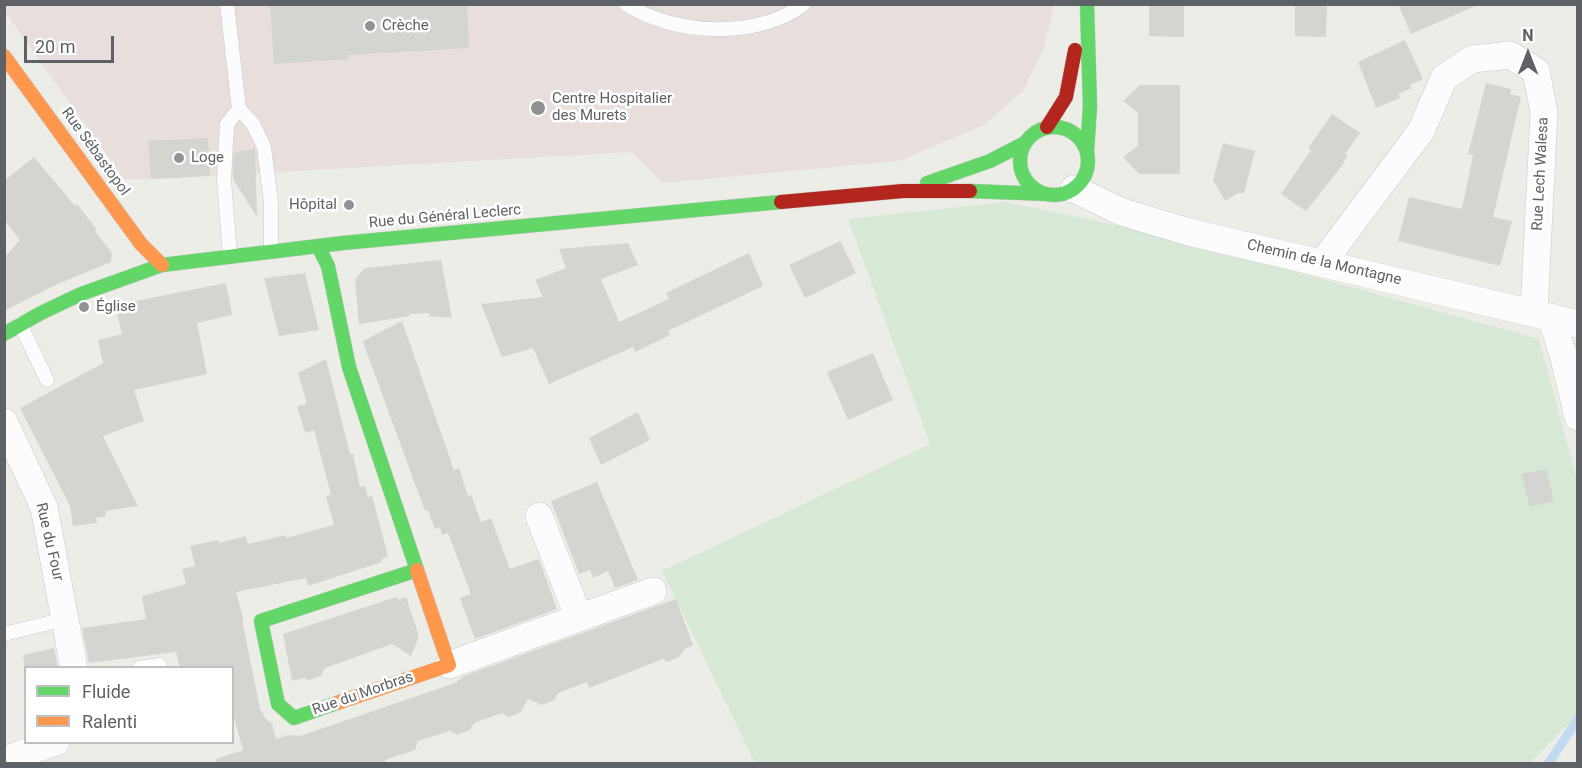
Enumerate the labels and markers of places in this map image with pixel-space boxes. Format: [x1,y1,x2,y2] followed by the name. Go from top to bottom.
[382,17,429,35] place label: Crèche
[363,19,377,33] marker: Crèche
[552,90,672,125] place label: Centre Hospitalier des Murets
[529,99,547,117] marker: Centre Hospitalier des Murets
[191,149,224,167] place label: Loge
[172,151,186,165] marker: Loge
[289,196,337,214] place label: Hôpital
[342,198,356,212] marker: Hôpital
[96,298,136,316] place label: Église
[77,300,91,314] marker: Église

